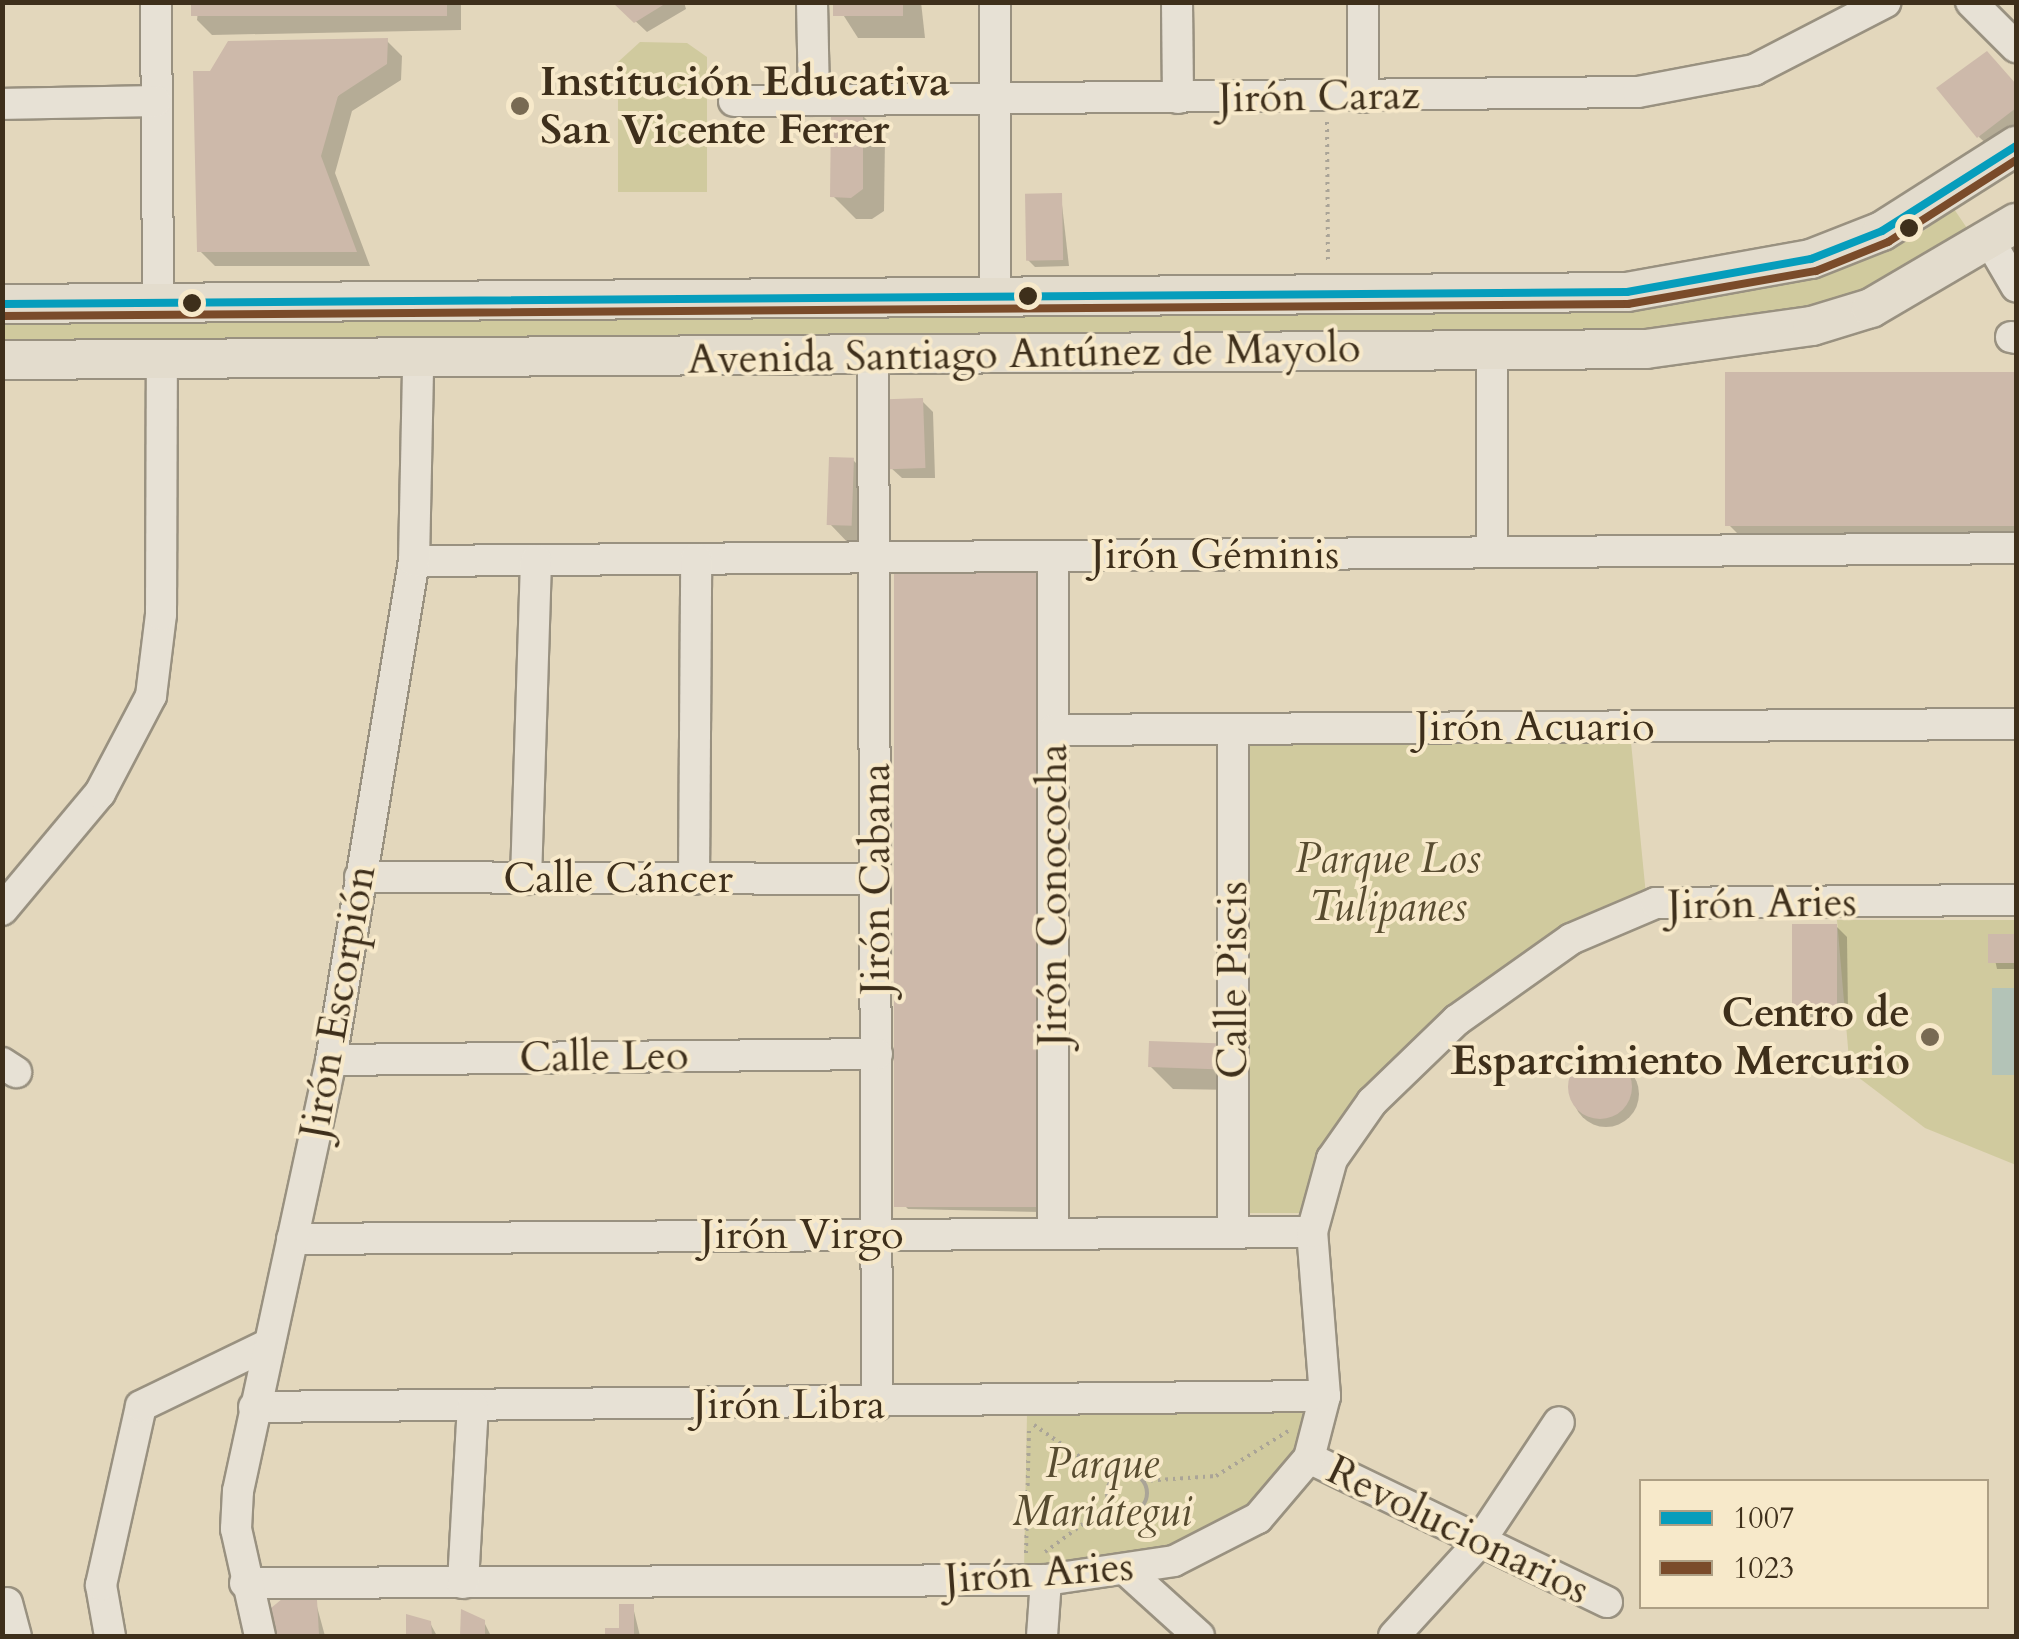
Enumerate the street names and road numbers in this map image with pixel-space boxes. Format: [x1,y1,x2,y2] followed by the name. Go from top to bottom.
[1218,70,1420,124] street label: Jirón Caraz
[687,323,1361,385] street label: Avenida Santiago Antúnez de Mayolo
[1091,530,1339,580] street label: Jirón Géminis
[1415,702,1655,752] street label: Jirón Acuario
[1028,744,1078,1046] street label: Jirón Conococha
[851,763,901,995] street label: Jirón Cabana
[503,854,733,904] street label: Calle Cáncer
[289,861,387,1143] street label: Jirón Escorpión
[1667,877,1857,931] street label: Jirón Aries
[1208,881,1258,1079] street label: Calle Piscis
[519,1030,689,1084] street label: Calle Leo
[700,1210,904,1260] street label: Jirón Virgo
[693,1380,885,1430] street label: Jirón Libra
[1319,1445,1597,1615] street label: Revolucionarios
[943,1541,1135,1605] street label: Jirón Aries

